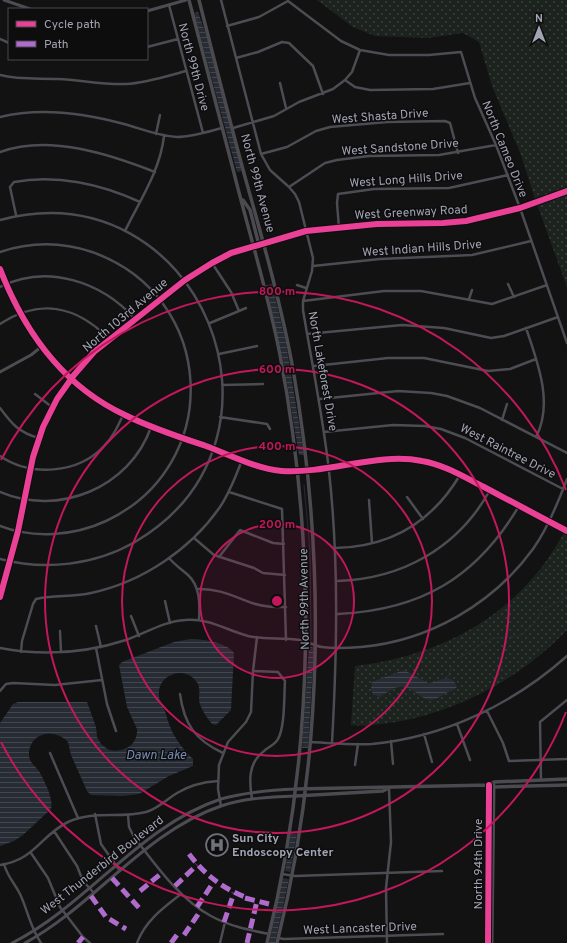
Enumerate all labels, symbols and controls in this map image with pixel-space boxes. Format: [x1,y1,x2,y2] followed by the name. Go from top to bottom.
[8,8,148,60] legend
[519,8,559,48] north arrow
[535,12,543,26] text: N
[44,17,101,33] text: Cycle path
[174,21,212,113] street label: North 99th Drive
[44,37,69,53] text: Path
[477,99,531,200] street label: North Cameo Drive
[331,106,429,128] street label: West Shasta Drive
[236,132,278,234] street label: North 99th Avenue
[341,136,459,160] street label: West Sandstone Drive
[349,168,463,192] street label: West Long Hills Drive
[354,202,468,224] street label: West Greenway Road
[362,237,482,261] street label: West Indian Hills Drive
[80,275,172,356] street label: North 103rd Avenue
[259,284,295,300] text: 800 m
[304,310,340,432] street label: North Lakeforest Drive
[259,362,295,378] text: 600 m
[457,421,558,483] street label: West Raintree Drive
[258,439,296,455] text: 400 m
[259,517,295,533] text: 200 m
[296,548,314,650] street label: North 99th Avenue
[270,594,284,608] centre of rings
[126,748,187,764] water label: Dawn Lake
[38,813,167,919] street label: West Thunderbird Boulevard
[471,819,487,909] street label: North 94th Drive
[232,831,333,861] place label: Sun City Endoscopy Center
[204,832,230,858] hospital icon: Sun City Endoscopy Center
[303,919,417,939] street label: West Lancaster Drive

